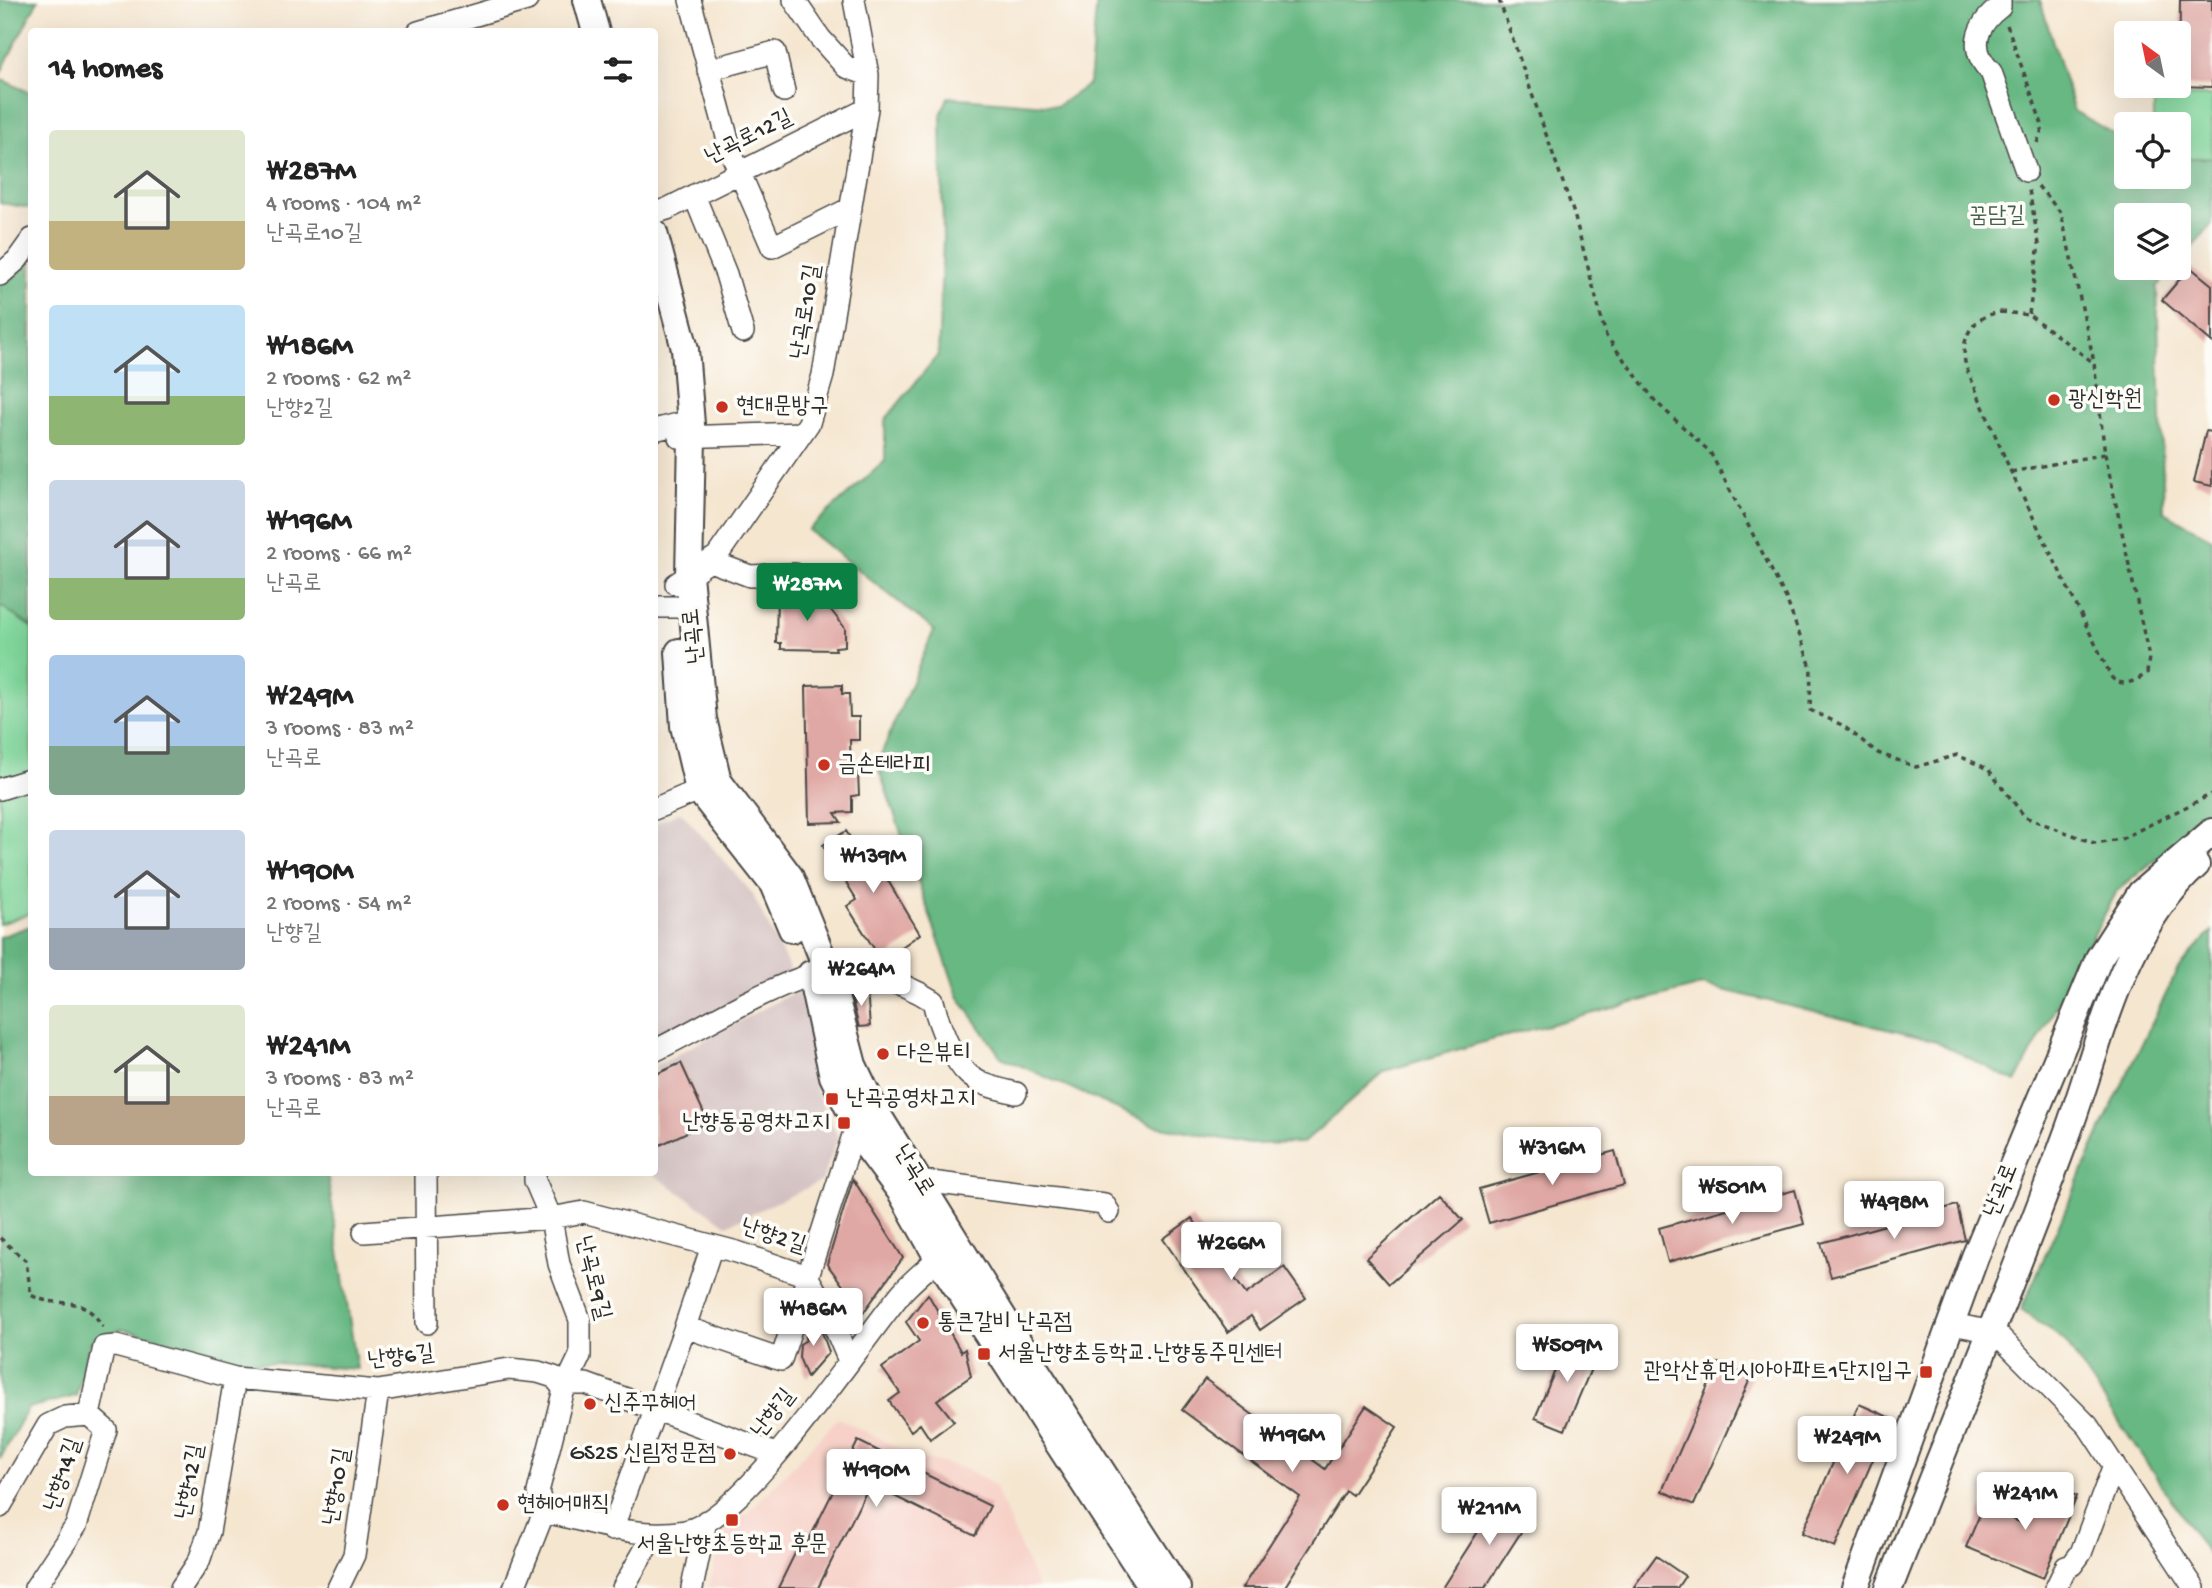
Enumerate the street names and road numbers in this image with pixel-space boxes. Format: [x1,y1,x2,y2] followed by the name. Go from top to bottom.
[701,104,797,172] street label: 난곡로12길
[786,262,828,362] street label: 난곡로10길
[679,607,711,665] street label: 난곡로
[887,1140,939,1202] street label: 난곡로
[1979,1160,2025,1222] street label: 난곡로
[737,1214,809,1260] street label: 난향2길
[569,1233,615,1323] street label: 난곡로9길
[366,1341,436,1375] street label: 난향6길
[746,1384,802,1444] street label: 난향길
[39,1435,89,1515] street label: 난향14길
[171,1442,211,1522] street label: 난향12길
[319,1446,357,1528] street label: 난향10길

